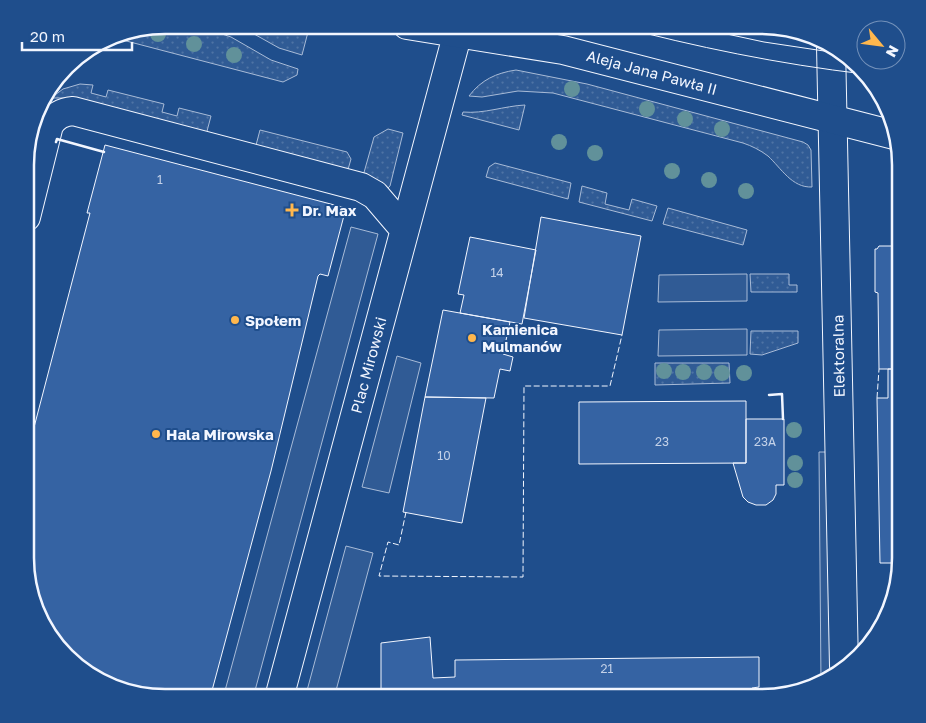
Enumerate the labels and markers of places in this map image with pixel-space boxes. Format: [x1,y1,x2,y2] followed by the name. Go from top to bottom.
[302,201,357,219] place label: Dr. Max
[286,204,298,216] marker: Dr. Max
[245,311,301,329] place label: Społem
[229,314,241,326] marker: Społem
[482,320,562,355] place label: Kamienica Mulmanów
[466,332,478,344] marker: Kamienica Mulmanów
[166,425,274,443] place label: Hala Mirowska
[150,428,162,440] marker: Hala Mirowska

